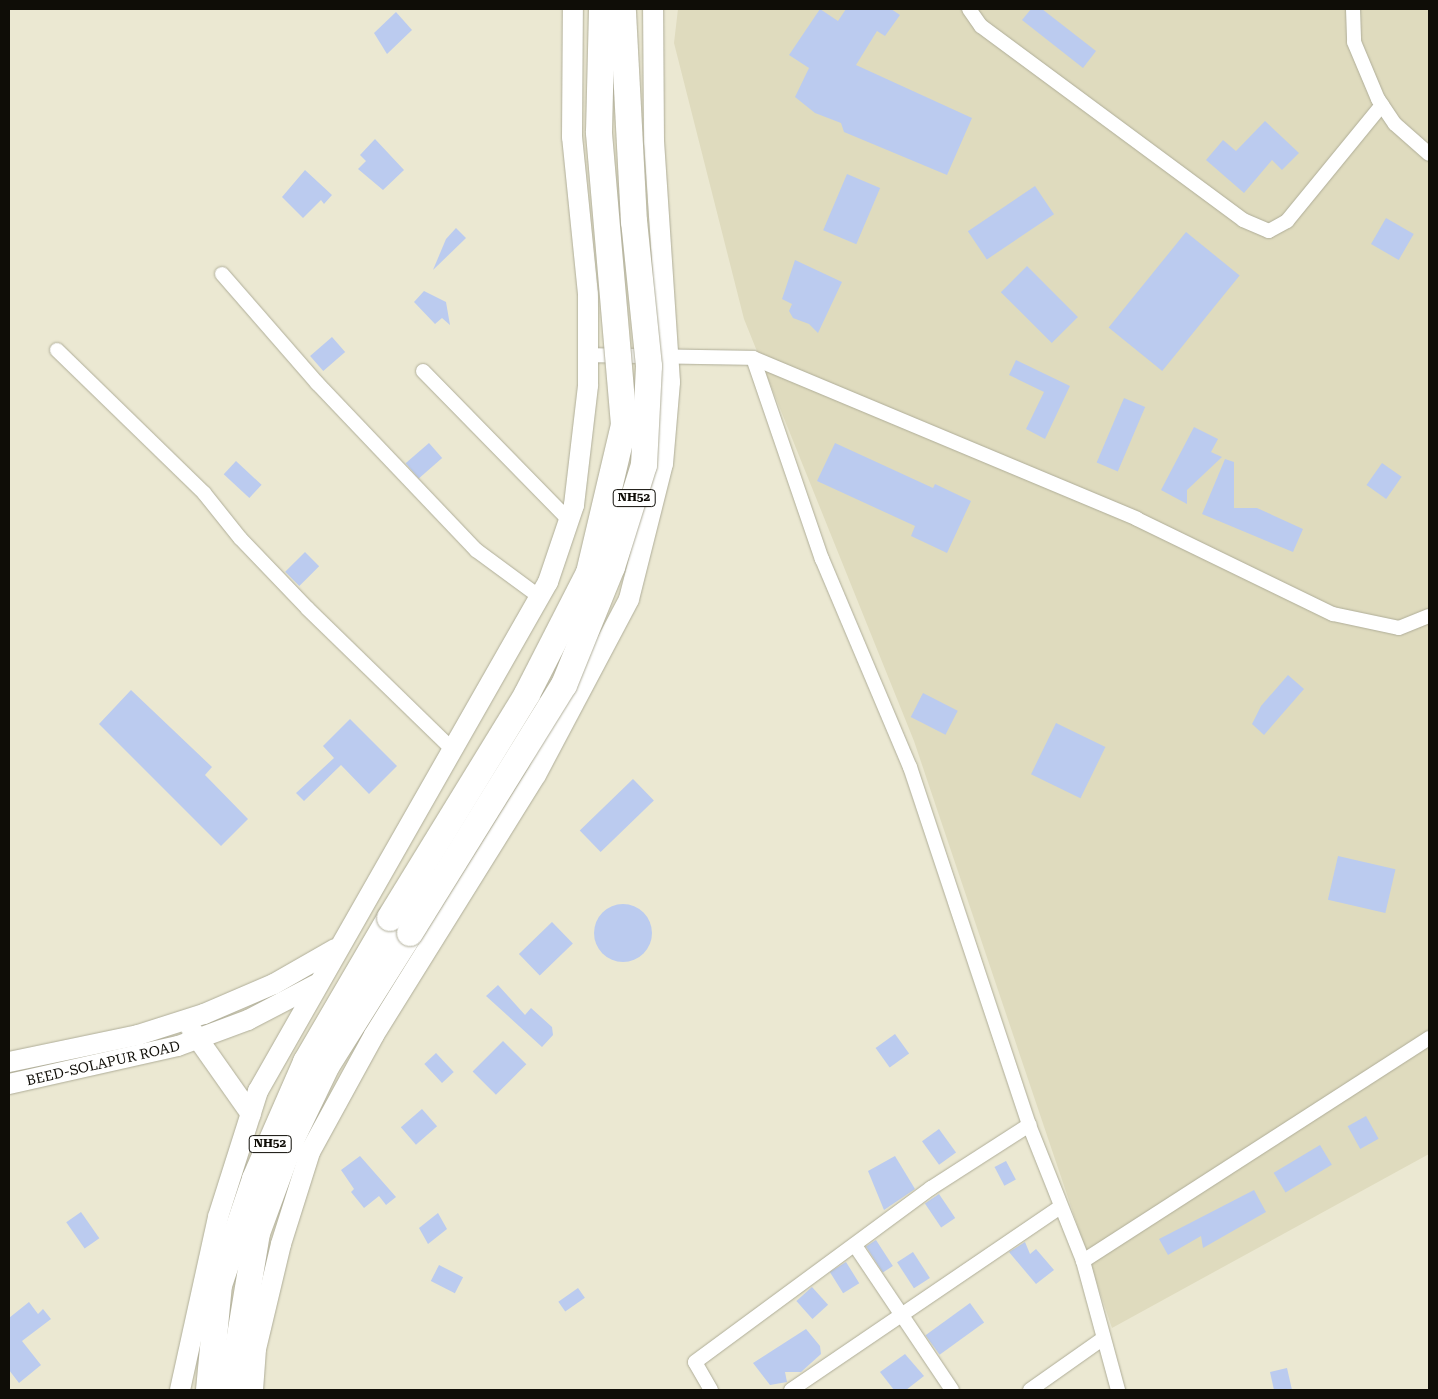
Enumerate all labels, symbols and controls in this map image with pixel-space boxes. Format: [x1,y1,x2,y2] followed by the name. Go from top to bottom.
[612,488,656,508] road number: NH52
[25,1037,181,1089] street label: BEED-SOLAPUR ROAD
[248,1134,292,1154] road number: NH52

